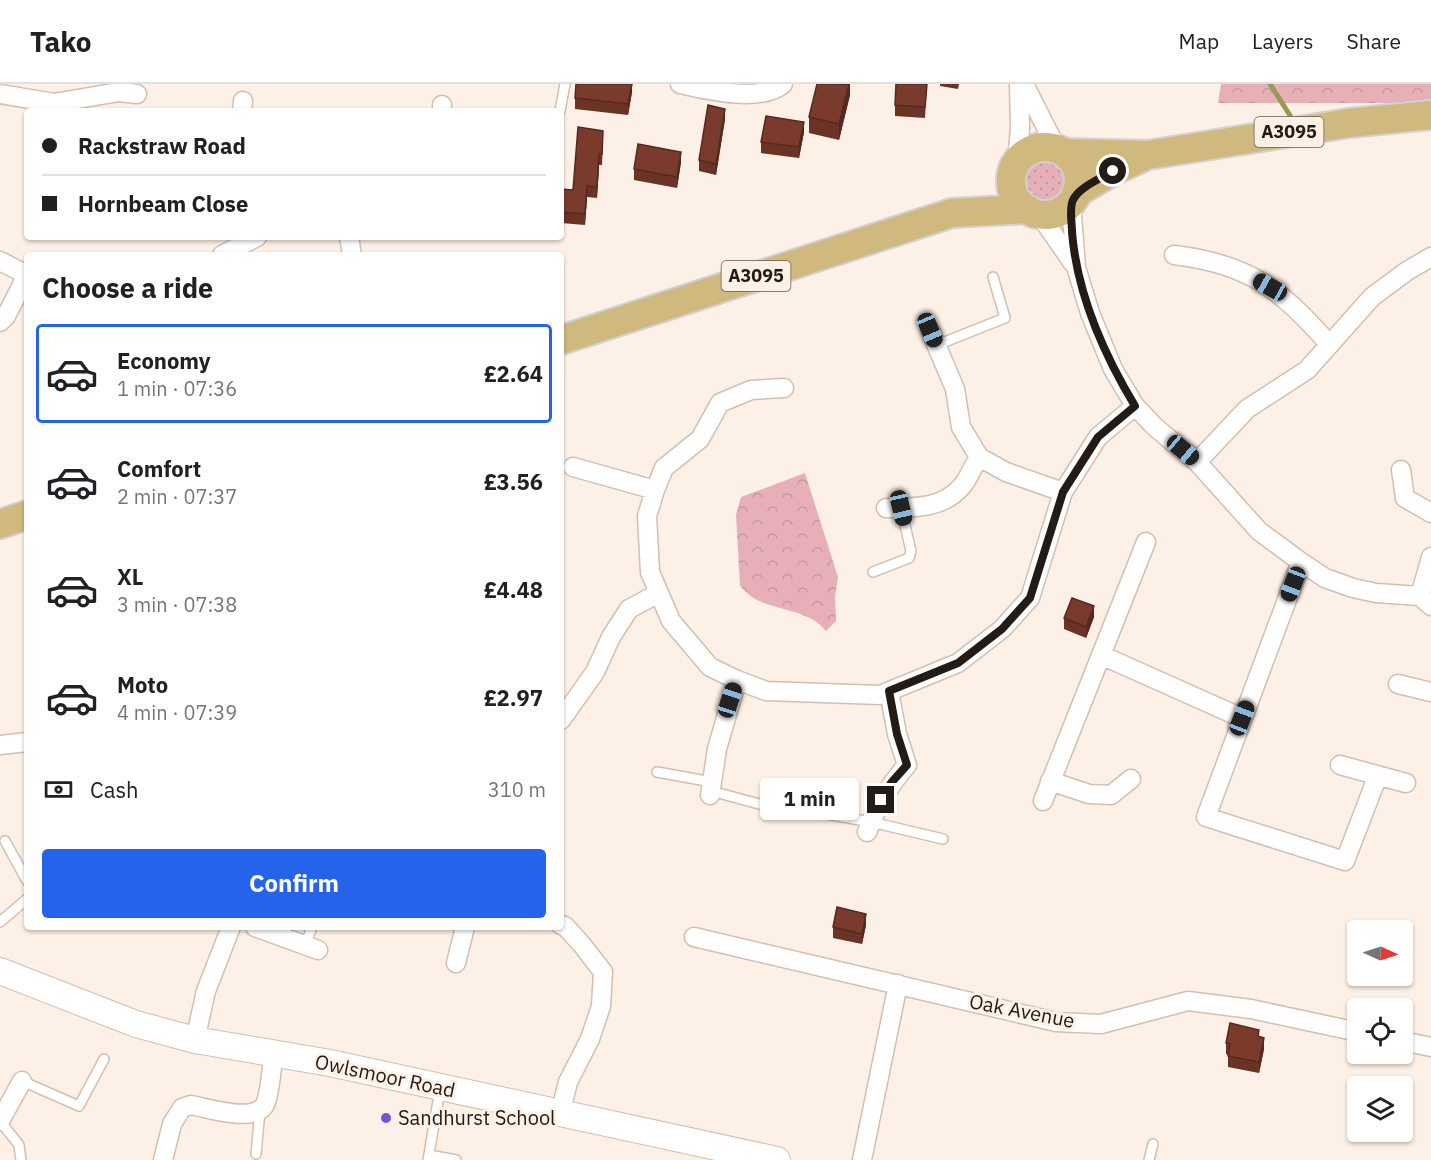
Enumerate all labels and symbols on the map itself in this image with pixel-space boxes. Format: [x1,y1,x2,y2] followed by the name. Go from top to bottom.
[1254,117,1324,147] road number: A3095
[1099,157,1126,184] route start
[722,261,790,291] road number: A3095
[1250,270,1290,304] car
[915,310,945,350] car
[1163,432,1203,468] car
[888,488,914,528] car
[1278,564,1308,604] car
[716,680,744,720] car
[1227,698,1257,738] car
[761,779,860,821] callout: 1 min
[867,786,894,813] route end
[1347,920,1413,986] north arrow
[967,987,1077,1034] street label: Oak Avenue
[313,1047,458,1104] street label: Owlsmoor Road
[398,1104,556,1131] place label: Sandhurst School
[379,1111,393,1125] marker: Sandhurst School

